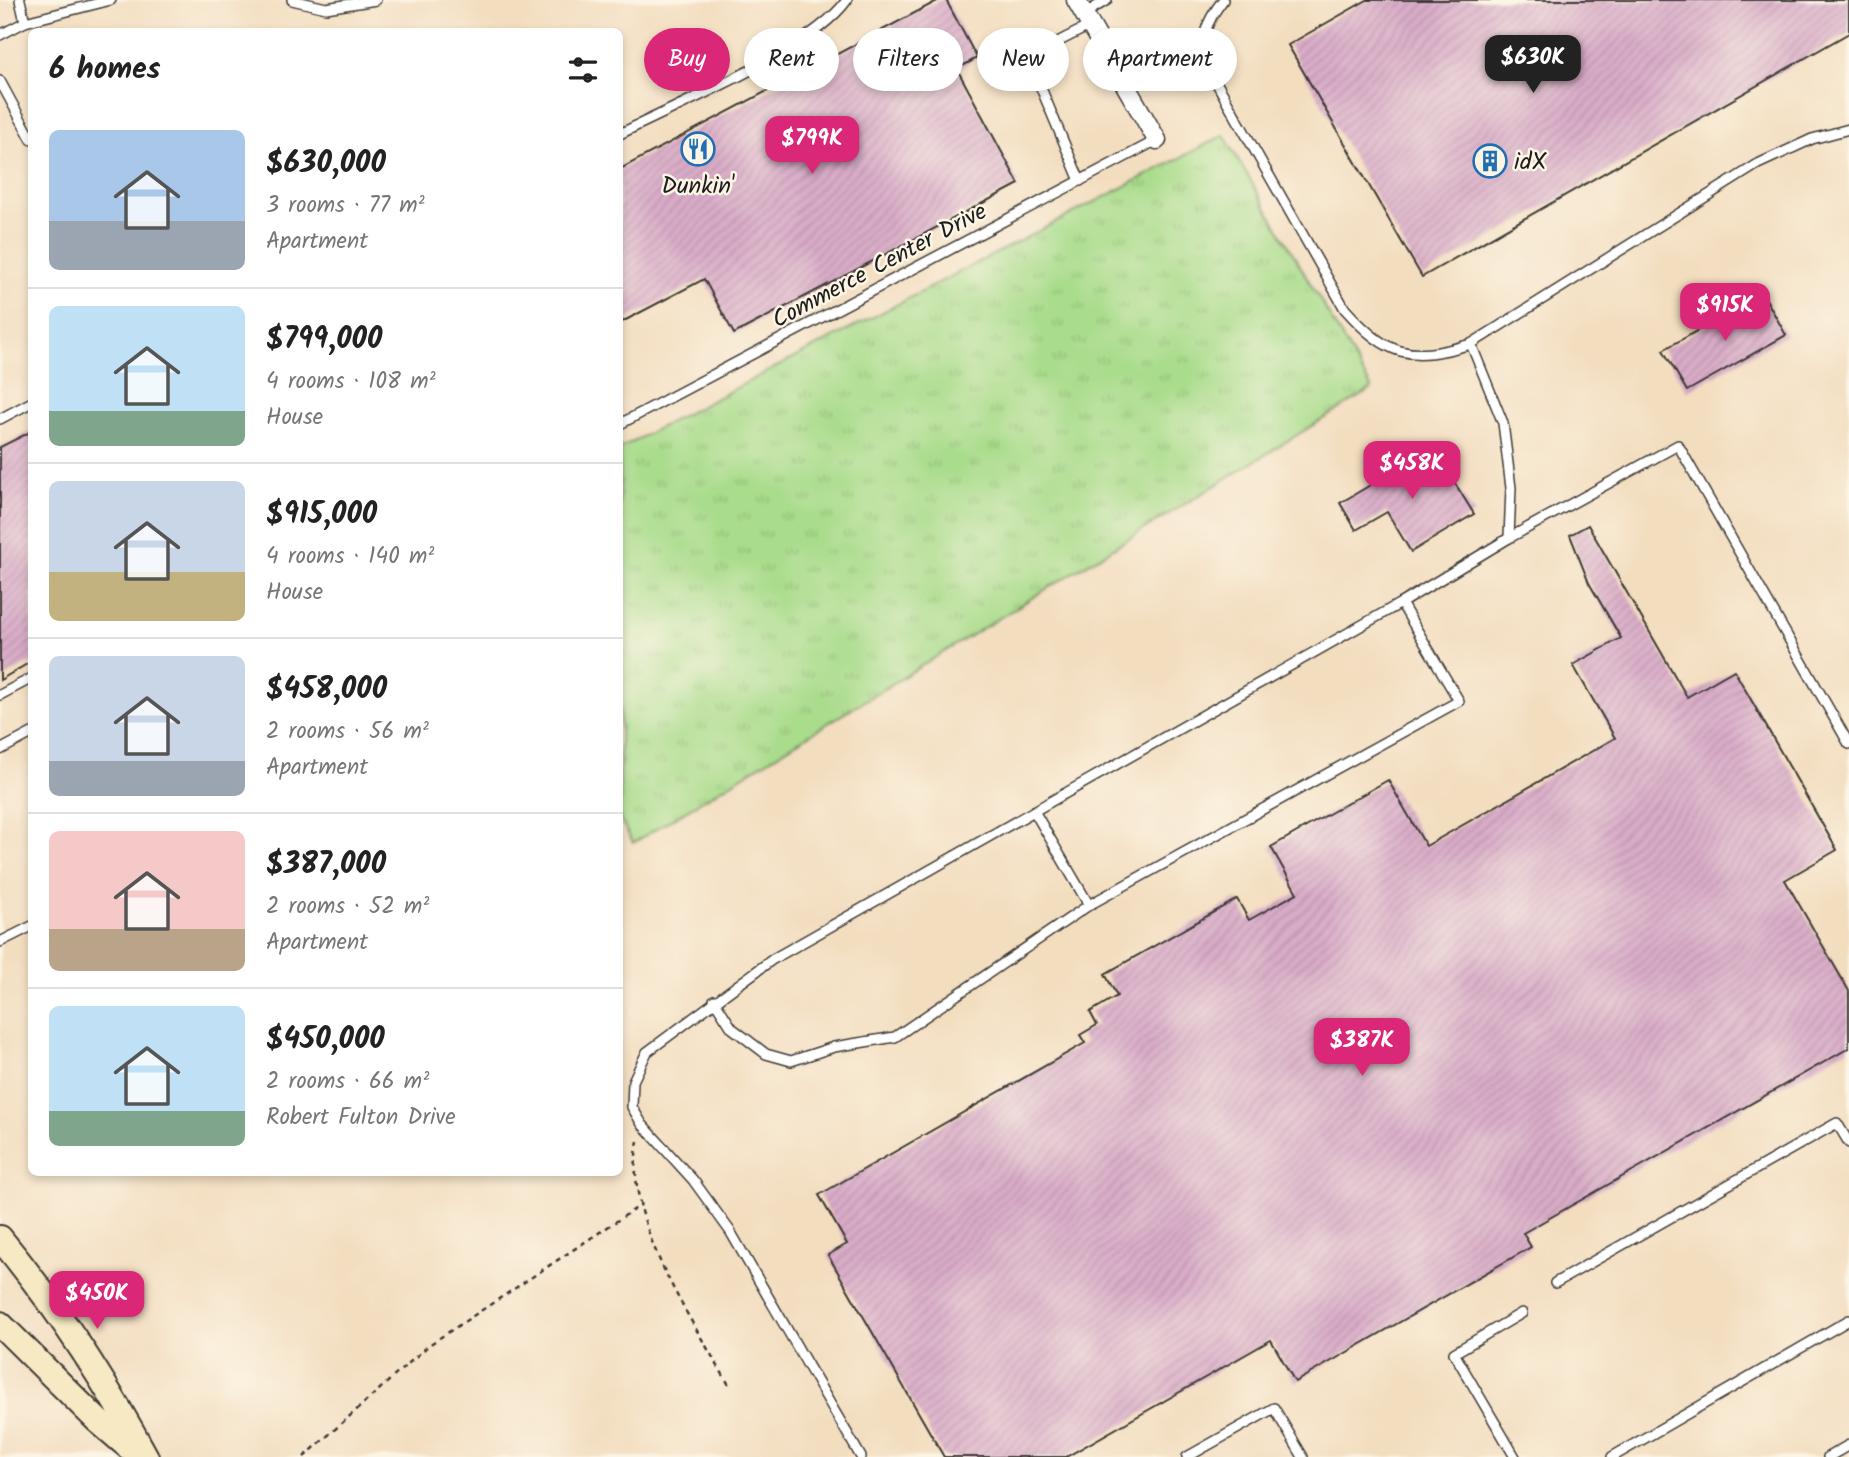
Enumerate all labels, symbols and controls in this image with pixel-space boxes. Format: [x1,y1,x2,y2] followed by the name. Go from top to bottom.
[644,28,730,91] chip: Buy
[744,28,839,91] chip: Rent
[853,28,963,91] chip: Filters
[977,28,1069,91] chip: New
[1083,28,1237,91] chip: Apartment
[1484,36,1582,95] pin: $630K
[1501,40,1565,76] text: $630K
[49,46,161,94] text: 6 homes
[564,51,602,89] icon: filters
[763,116,861,176] pin: $799K
[781,121,843,157] text: $799K
[679,130,717,168] restaurant icon: Dunkin'
[266,140,386,188] text: $630,000
[1471,142,1509,180] building icon: idX
[1514,143,1548,182] place label: idX
[105,158,189,242] icon: home
[661,167,735,206] place label: Dunkin'
[266,188,425,224] text: 3 rooms · 77 m²
[765,193,995,340] street label: Commerce Center Drive
[266,224,368,260] text: Apartment
[1676,284,1774,343] pin: $915K
[1696,288,1754,324] text: $915K
[266,316,382,364] text: $799,000
[105,334,189,418] icon: home
[266,364,436,400] text: 4 rooms · 108 m²
[266,400,323,436] text: House
[1363,442,1461,501] pin: $458K
[1379,446,1445,482] text: $458K
[266,491,377,539] text: $915,000
[105,509,189,593] icon: home
[266,539,434,575] text: 4 rooms · 140 m²
[266,575,323,611] text: House
[266,666,387,714] text: $458,000
[105,684,189,768] icon: home
[266,714,429,750] text: 2 rooms · 56 m²
[266,750,368,786] text: Apartment
[266,841,386,889] text: $387,000
[105,859,189,943] icon: home
[266,889,429,925] text: 2 rooms · 52 m²
[266,925,368,961] text: Apartment
[266,1016,385,1064] text: $450,000
[1313,1018,1411,1078] pin: $387K
[1330,1023,1394,1059] text: $387K
[105,1034,189,1118] icon: home
[266,1064,429,1100] text: 2 rooms · 66 m²
[266,1100,456,1136] text: Robert Fulton Drive
[48,1272,146,1331] pin: $450K
[65,1276,129,1312] text: $450K

